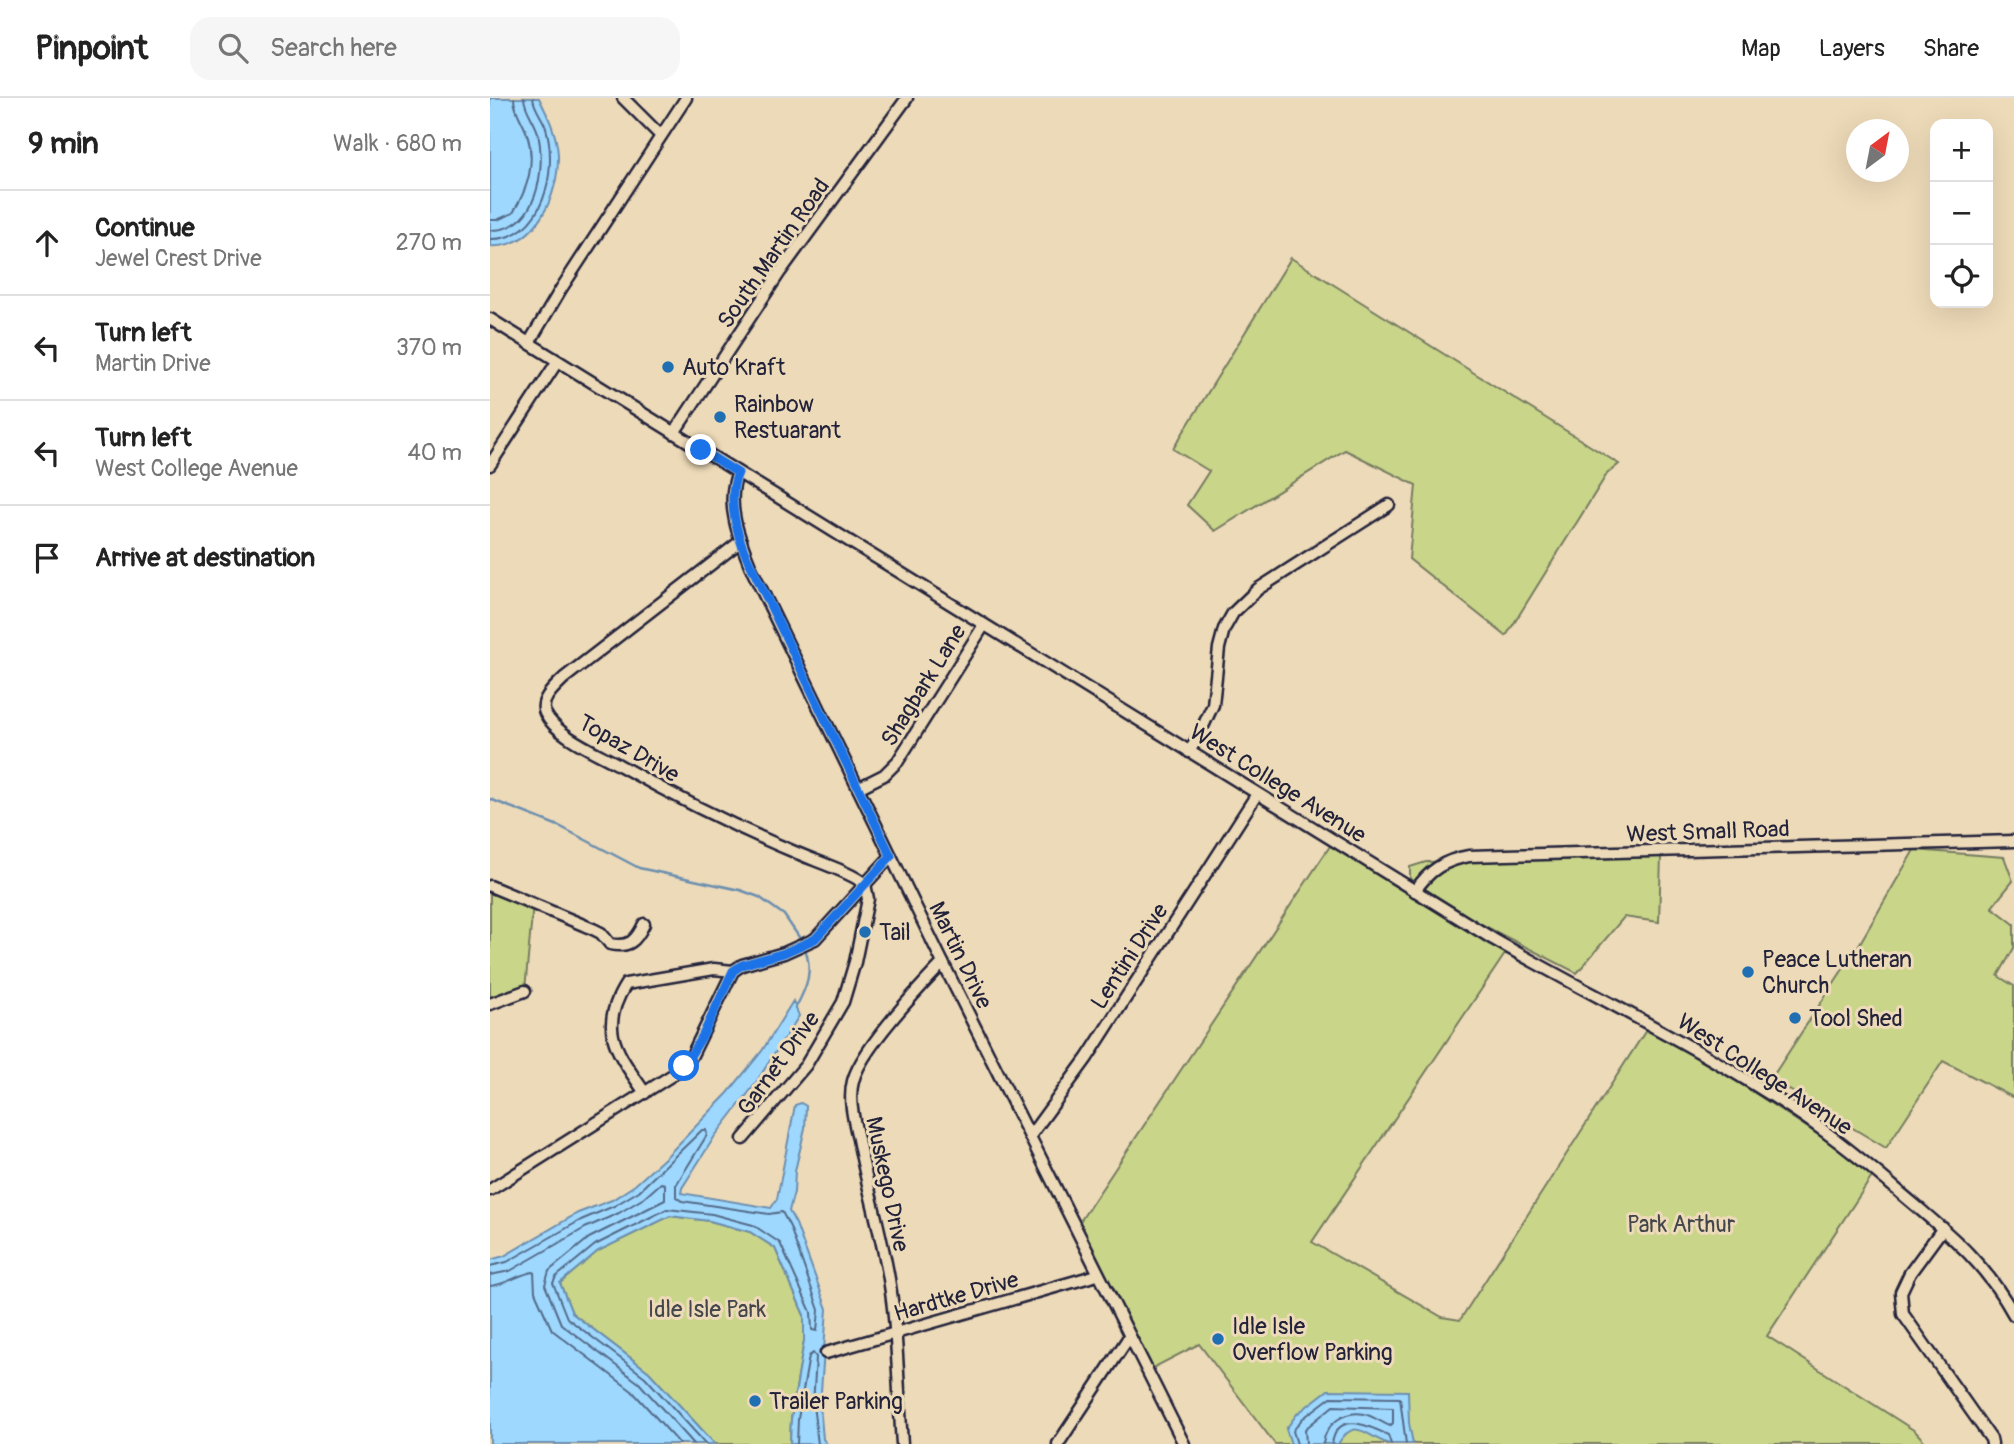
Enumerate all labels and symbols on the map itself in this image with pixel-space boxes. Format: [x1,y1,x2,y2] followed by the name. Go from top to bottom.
[1846,119,1909,182] north arrow
[711,173,836,334] street label: South Martin Road
[682,353,786,382] place label: Auto Kraft
[660,359,676,375] marker: Auto Kraft
[734,390,841,445] place label: Rainbow Restuarant
[712,409,728,425] marker: Rainbow Restuarant
[685,434,716,465] route end
[874,618,973,752] street label: Shagbark Lane
[573,708,685,789] street label: Topaz Drive
[1184,717,1372,850] street label: West College Avenue
[1626,814,1790,849] street label: West Small Road
[922,897,999,1014] street label: Martin Drive
[1084,897,1175,1015] street label: Lentini Drive
[879,918,911,947] place label: Tail
[857,924,873,940] marker: Tail
[1762,945,1912,1000] place label: Peace Lutheran Church
[1740,964,1756,980] marker: Peace Lutheran Church
[1809,1004,1903,1033] place label: Tool Shed
[731,1005,826,1121] street label: Garnet Drive
[1672,1007,1858,1142] street label: West College Avenue
[1787,1010,1803,1026] marker: Tool Shed
[668,1050,699,1081] route start
[859,1114,916,1255] street label: Muskego Drive
[1627,1210,1735,1239] park label: Park Arthur
[890,1265,1023,1328] street label: Hardtke Drive
[648,1295,767,1324] park label: Idle Isle Park
[1232,1312,1393,1367] place label: Idle Isle Overflow Parking
[1210,1331,1226,1347] marker: Idle Isle Overflow Parking
[769,1387,903,1416] place label: Trailer Parking
[747,1393,763,1409] marker: Trailer Parking

